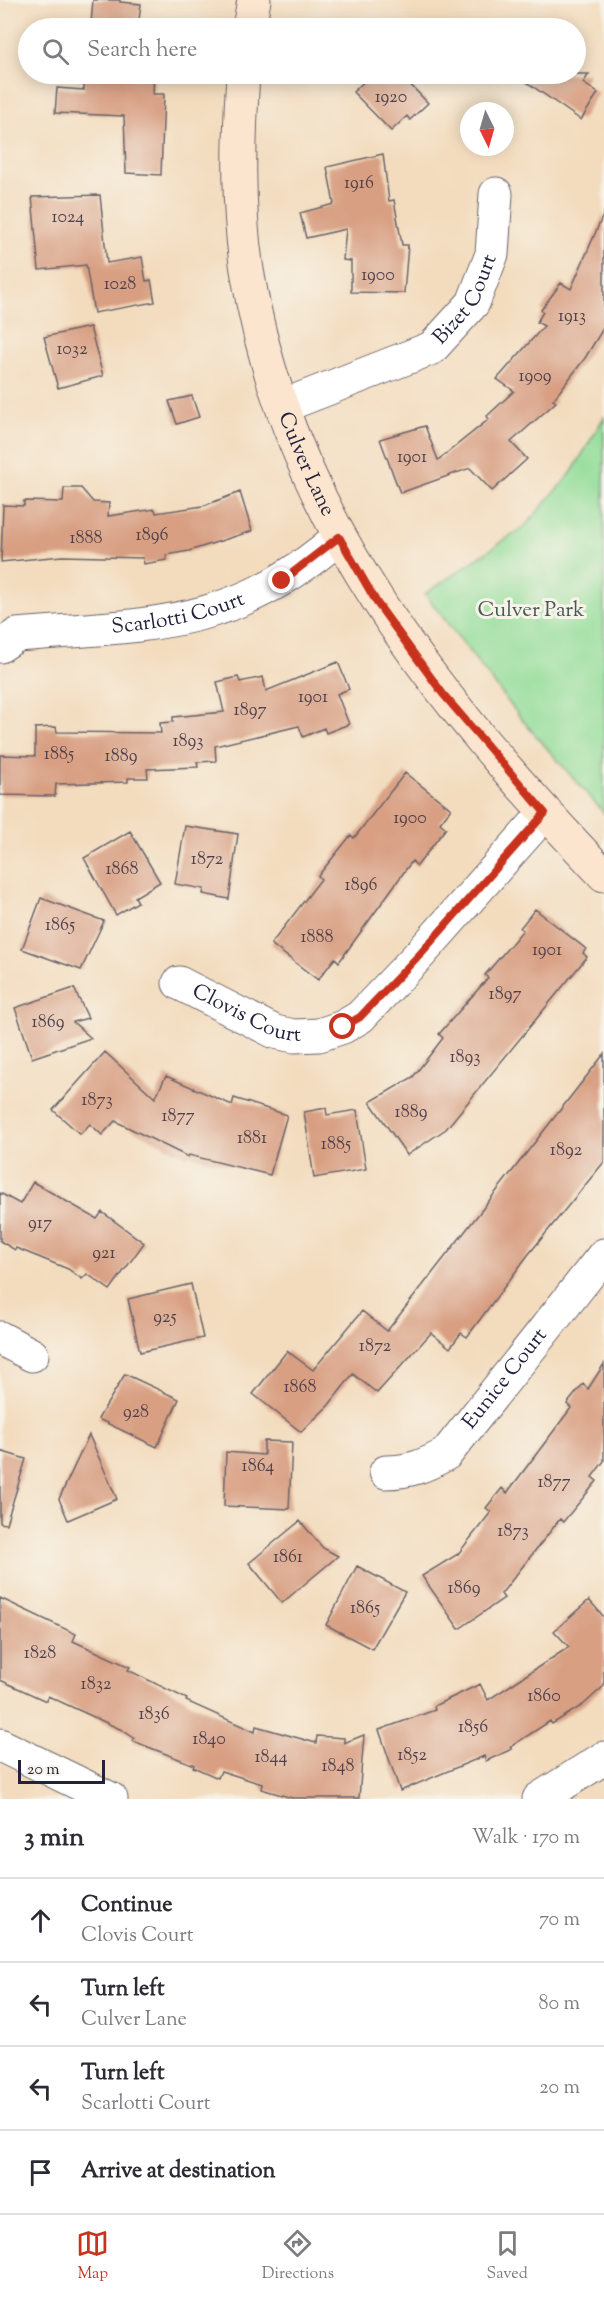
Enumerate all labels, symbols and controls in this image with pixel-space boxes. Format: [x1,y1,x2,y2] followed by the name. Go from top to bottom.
[18,18,586,84] search box
[39,35,72,68] icon: search
[87,35,197,67] text: Search here
[375,85,407,111] house number: 1920
[460,102,514,156] north arrow
[344,171,374,197] house number: 1916
[52,205,84,231] house number: 1024
[427,250,505,352] street label: Bizet Court
[361,263,395,289] house number: 1900
[104,272,136,298] house number: 1028
[558,304,586,330] house number: 1913
[56,337,88,363] house number: 1032
[519,364,552,390] house number: 1909
[270,408,342,522] street label: Culver Lane
[397,445,427,471] house number: 1901
[136,523,168,549] house number: 1896
[69,526,103,552] house number: 1888
[268,567,294,593] route end
[110,585,250,643] street label: Scarlotti Court
[477,596,585,626] park label: Culver Park
[298,685,328,711] house number: 1901
[234,698,266,724] house number: 1897
[172,729,204,755] house number: 1893
[44,742,74,768] house number: 1885
[105,744,138,770] house number: 1889
[393,806,427,832] house number: 1900
[191,847,224,873] house number: 1872
[105,857,139,883] house number: 1868
[345,873,377,899] house number: 1896
[45,913,75,939] house number: 1865
[300,925,334,951] house number: 1888
[532,938,562,964] house number: 1901
[186,977,302,1051] street label: Clovis Court
[489,982,521,1008] house number: 1897
[32,1010,65,1036] house number: 1869
[329,1013,355,1039] route start
[449,1045,481,1071] house number: 1893
[81,1088,113,1114] house number: 1873
[395,1100,428,1126] house number: 1889
[161,1104,195,1130] house number: 1877
[237,1126,267,1152] house number: 1881
[321,1132,351,1158] house number: 1885
[550,1138,583,1164] house number: 1892
[28,1211,52,1237] house number: 917
[92,1241,116,1267] house number: 921
[153,1305,177,1331] house number: 925
[456,1322,555,1436] street label: Eunice Court
[359,1334,392,1360] house number: 1872
[283,1375,317,1401] house number: 1868
[123,1400,149,1426] house number: 928
[242,1454,274,1480] house number: 1864
[537,1470,571,1496] house number: 1877
[497,1519,529,1545] house number: 1873
[273,1545,303,1571] house number: 1861
[448,1576,481,1602] house number: 1869
[350,1596,380,1622] house number: 1865
[24,1641,56,1667] house number: 1828
[81,1672,112,1698] house number: 1832
[527,1684,561,1710] house number: 1860
[138,1702,170,1728] house number: 1836
[458,1715,488,1741] house number: 1856
[192,1727,226,1753] house number: 1840
[397,1743,427,1769] house number: 1852
[254,1745,288,1771] house number: 1844
[321,1754,355,1780] house number: 1848
[18,1757,105,1784] scale bar
[27,1759,60,1782] text: 20 m
[24,1820,84,1857] text: 3 min
[472,1824,580,1853] text: Walk · 170 m
[81,1890,172,1922] text: Continue
[24,1904,57,1937] icon: ahead
[539,1906,580,1935] text: 70 m
[81,1922,194,1951] text: Clovis Court
[81,1974,164,2006] text: Turn left
[24,1988,57,2021] icon: left
[539,1990,580,2019] text: 80 m
[81,2006,187,2035] text: Culver Lane
[81,2058,164,2090] text: Turn left
[24,2072,57,2105] icon: left
[539,2074,580,2103] text: 20 m
[81,2090,211,2119] text: Scarlotti Court
[24,2156,57,2189] icon: arrive
[81,2156,276,2188] text: Arrive at destination
[76,2227,109,2286] tab: Map
[262,2227,334,2286] tab: Directions
[487,2227,528,2286] tab: Saved

